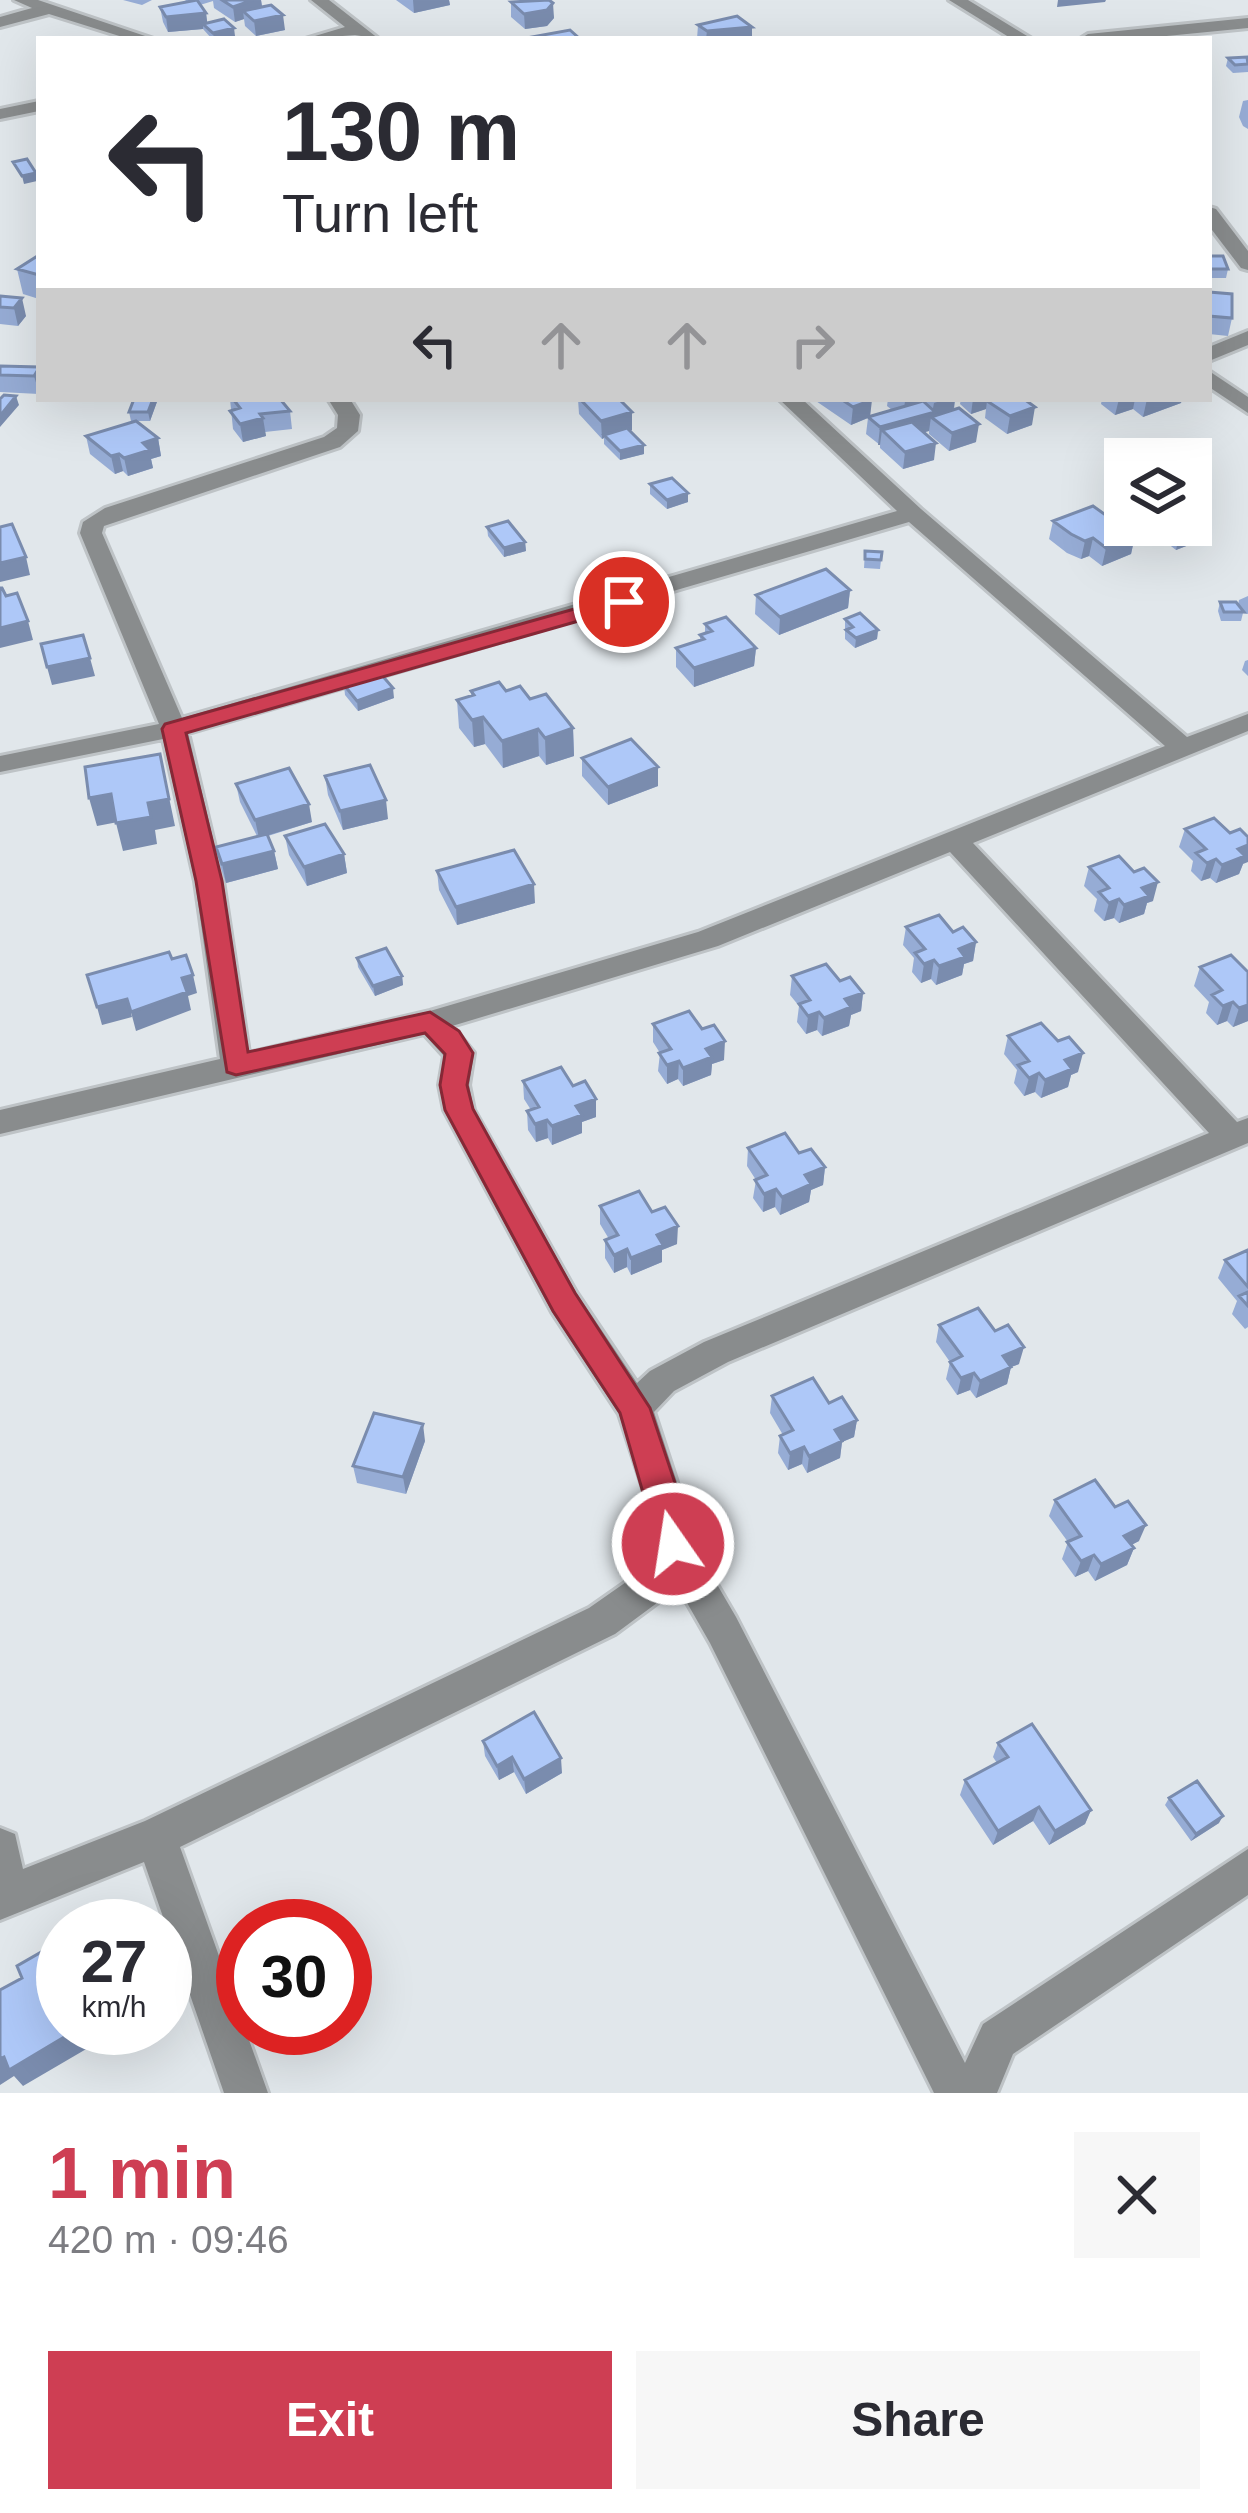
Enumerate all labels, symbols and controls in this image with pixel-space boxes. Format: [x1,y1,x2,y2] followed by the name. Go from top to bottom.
[84,84,240,240] icon: left
[282,84,520,178] text: 130 m
[282,183,478,243] text: Turn left
[402,312,468,378] icon: left
[528,312,594,378] icon: ahead
[654,312,720,378] icon: ahead
[780,312,846,378] icon: right
[1104,438,1212,546] map controls
[1104,438,1212,546] button: layers
[573,551,675,653] pin
[591,569,657,635] icon: arrive
[610,1481,736,1607] position arrow
[216,1899,372,2055] speed limit sign: 30
[81,1928,147,1995] text: 27
[81,1990,147,2023] text: km/h
[1074,2132,1200,2258] button: close
[48,2133,236,2213] text: 1 min
[48,2218,289,2261] text: 420 m · 09:46
[48,2351,612,2489] button: Exit
[636,2351,1200,2489] button: Share

